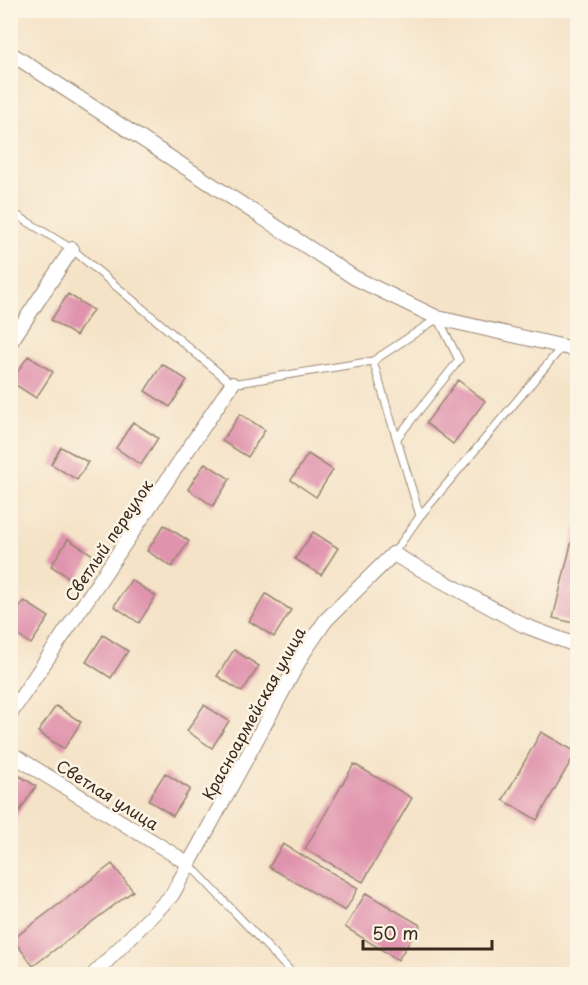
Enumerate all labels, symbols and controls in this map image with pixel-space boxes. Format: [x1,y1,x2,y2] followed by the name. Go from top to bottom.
[58,474,158,606] street label: Светлый переулок
[195,622,311,804] street label: Красноармейская улица
[52,753,164,835] street label: Светлая улица
[363,913,492,951] scale bar
[372,919,419,946] text: 50 m

